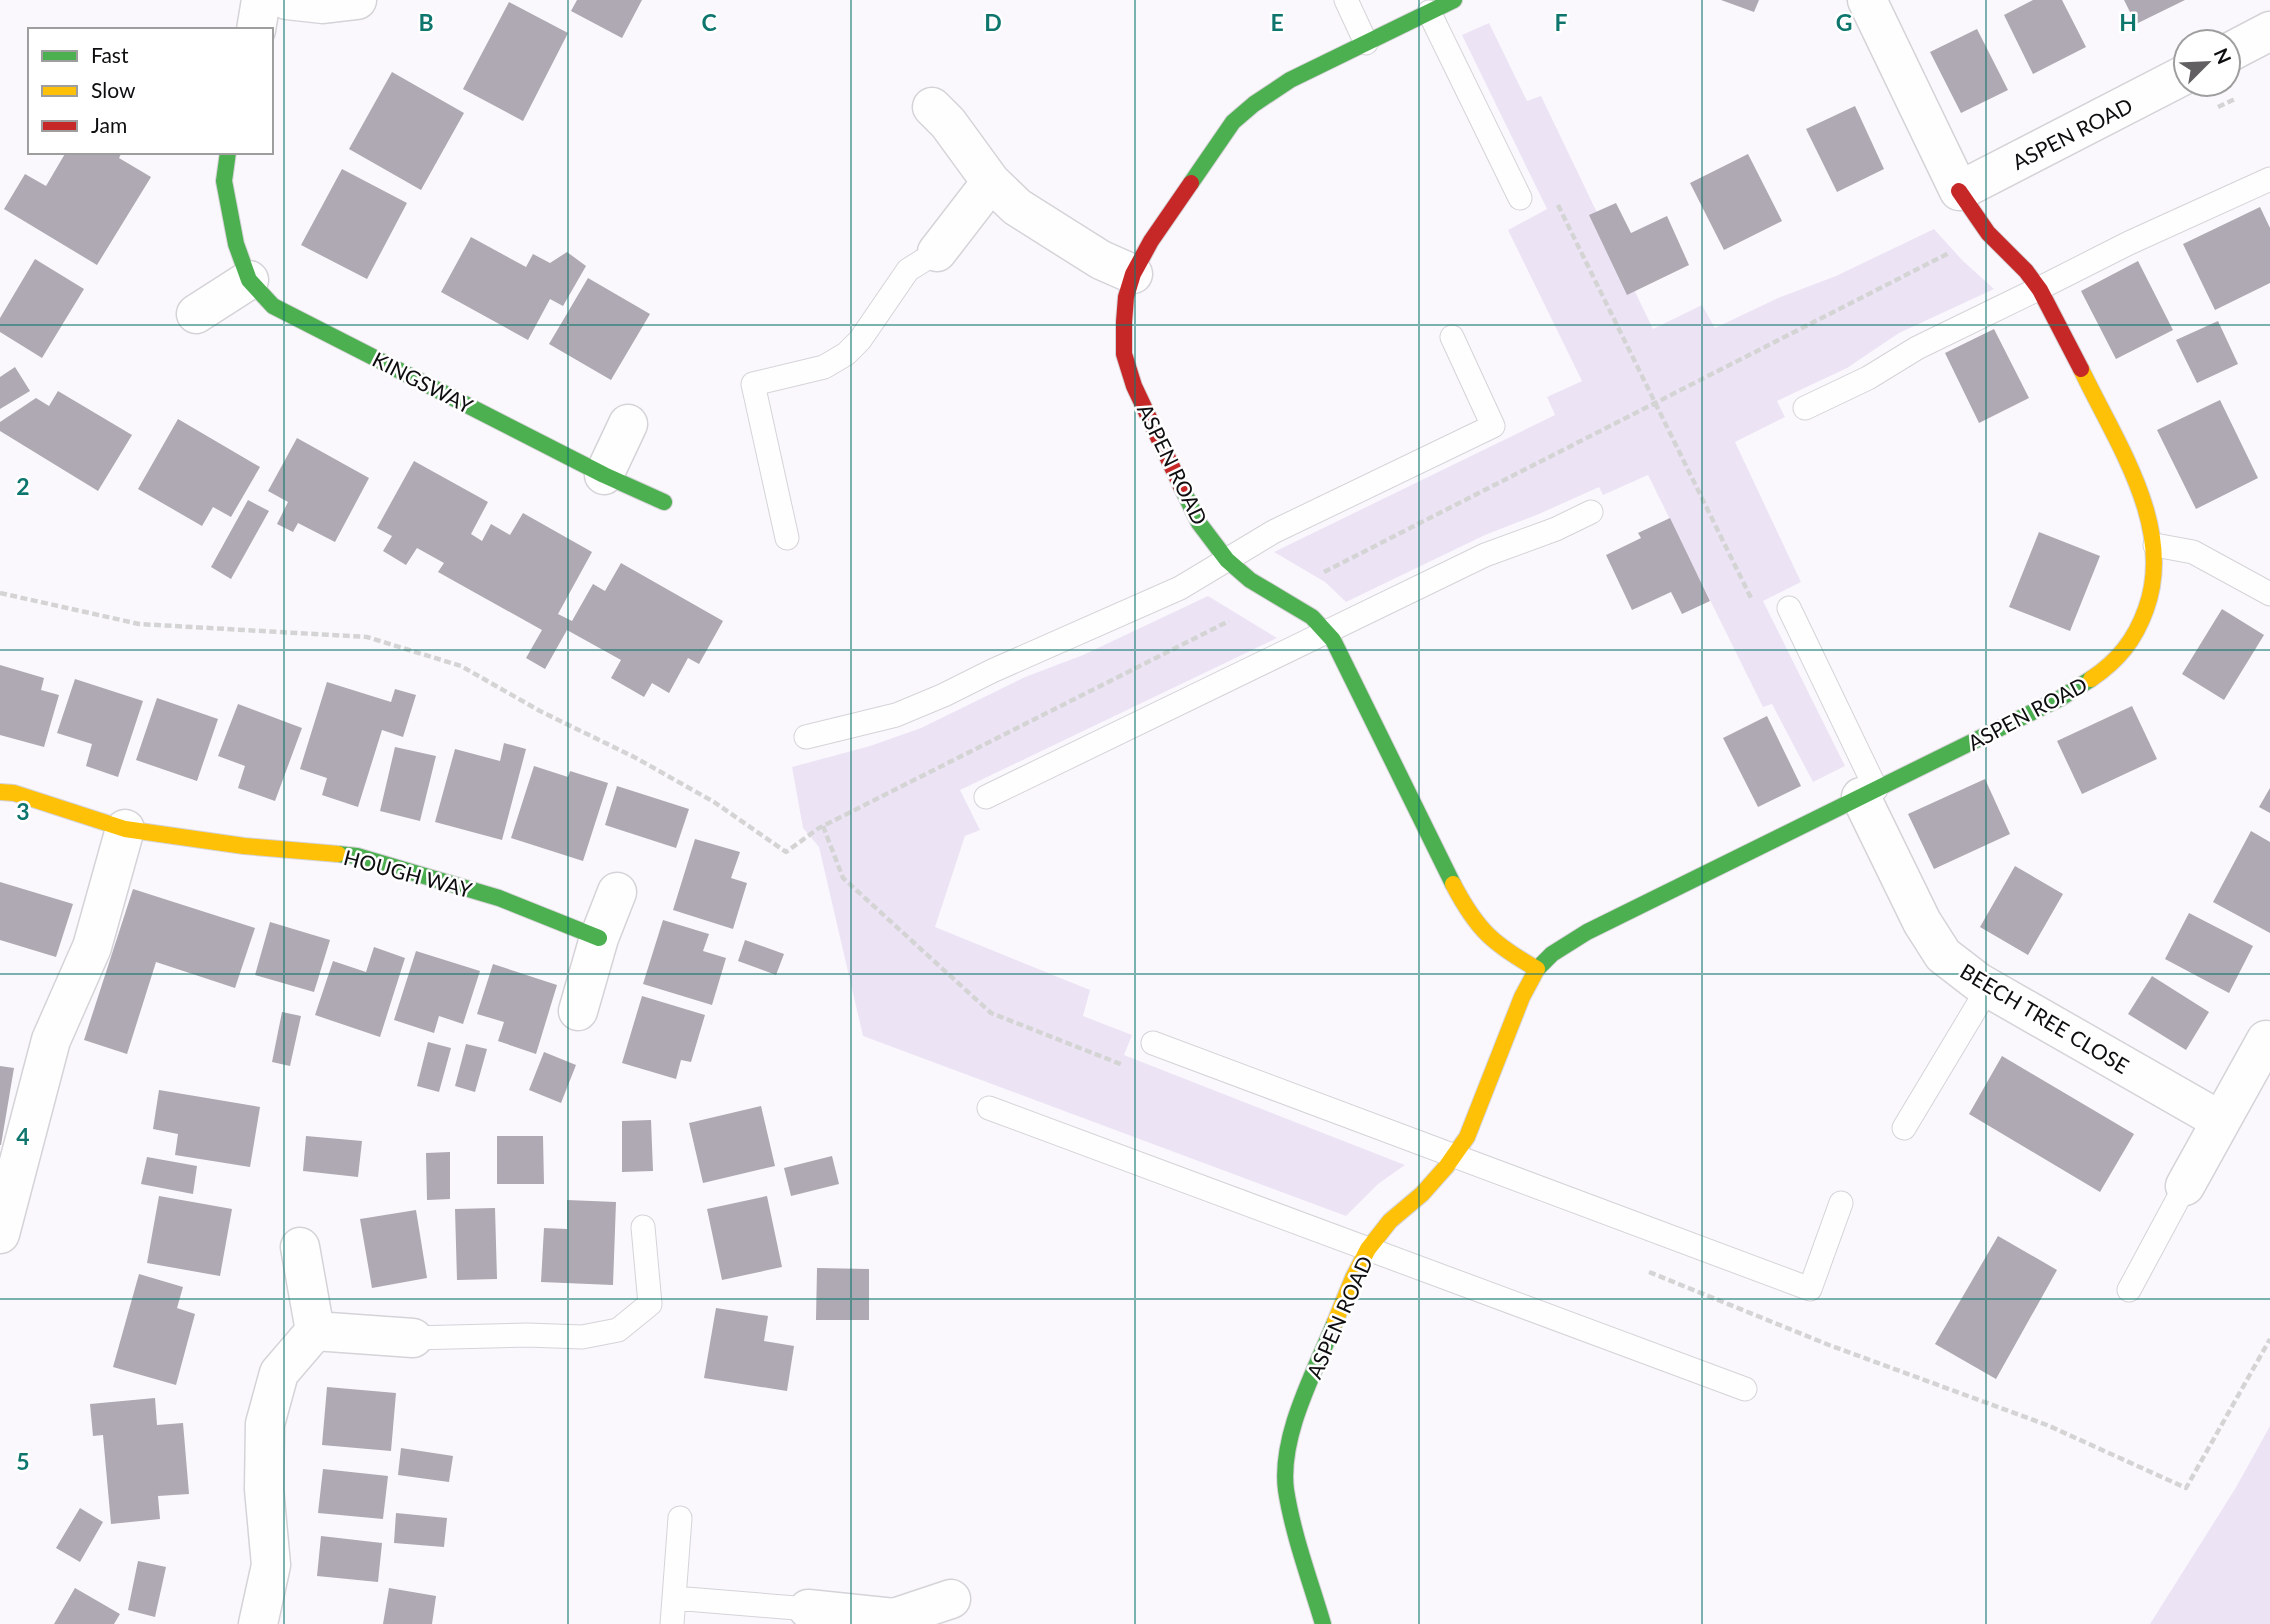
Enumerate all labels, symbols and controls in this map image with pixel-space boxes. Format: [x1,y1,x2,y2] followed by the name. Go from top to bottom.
[418,8,434,36] text: B
[701,8,717,36] text: C
[984,8,1002,36] text: D
[1270,8,1284,36] text: E
[1554,8,1568,36] text: F
[1836,8,1852,36] text: G
[2119,8,2137,36] text: H
[28,28,273,154] legend
[2172,28,2242,98] north arrow
[91,42,129,67] text: Fast
[2210,45,2236,67] text: N
[91,77,136,102] text: Slow
[2008,92,2136,174] street label: ASPEN ROAD
[91,112,127,137] text: Jam
[369,346,478,418] street label: KINGSWAY
[1133,399,1213,529] street label: ASPEN ROAD
[16,472,30,500] text: 2
[1963,671,2091,755] street label: ASPEN ROAD
[16,797,30,825] text: 3
[341,844,476,902] street label: HOUGH WAY
[1956,958,2134,1078] street label: BEECH TREE CLOSE
[16,1122,30,1150] text: 4
[1301,1252,1377,1382] street label: ASPEN ROAD
[16,1447,30,1475] text: 5

